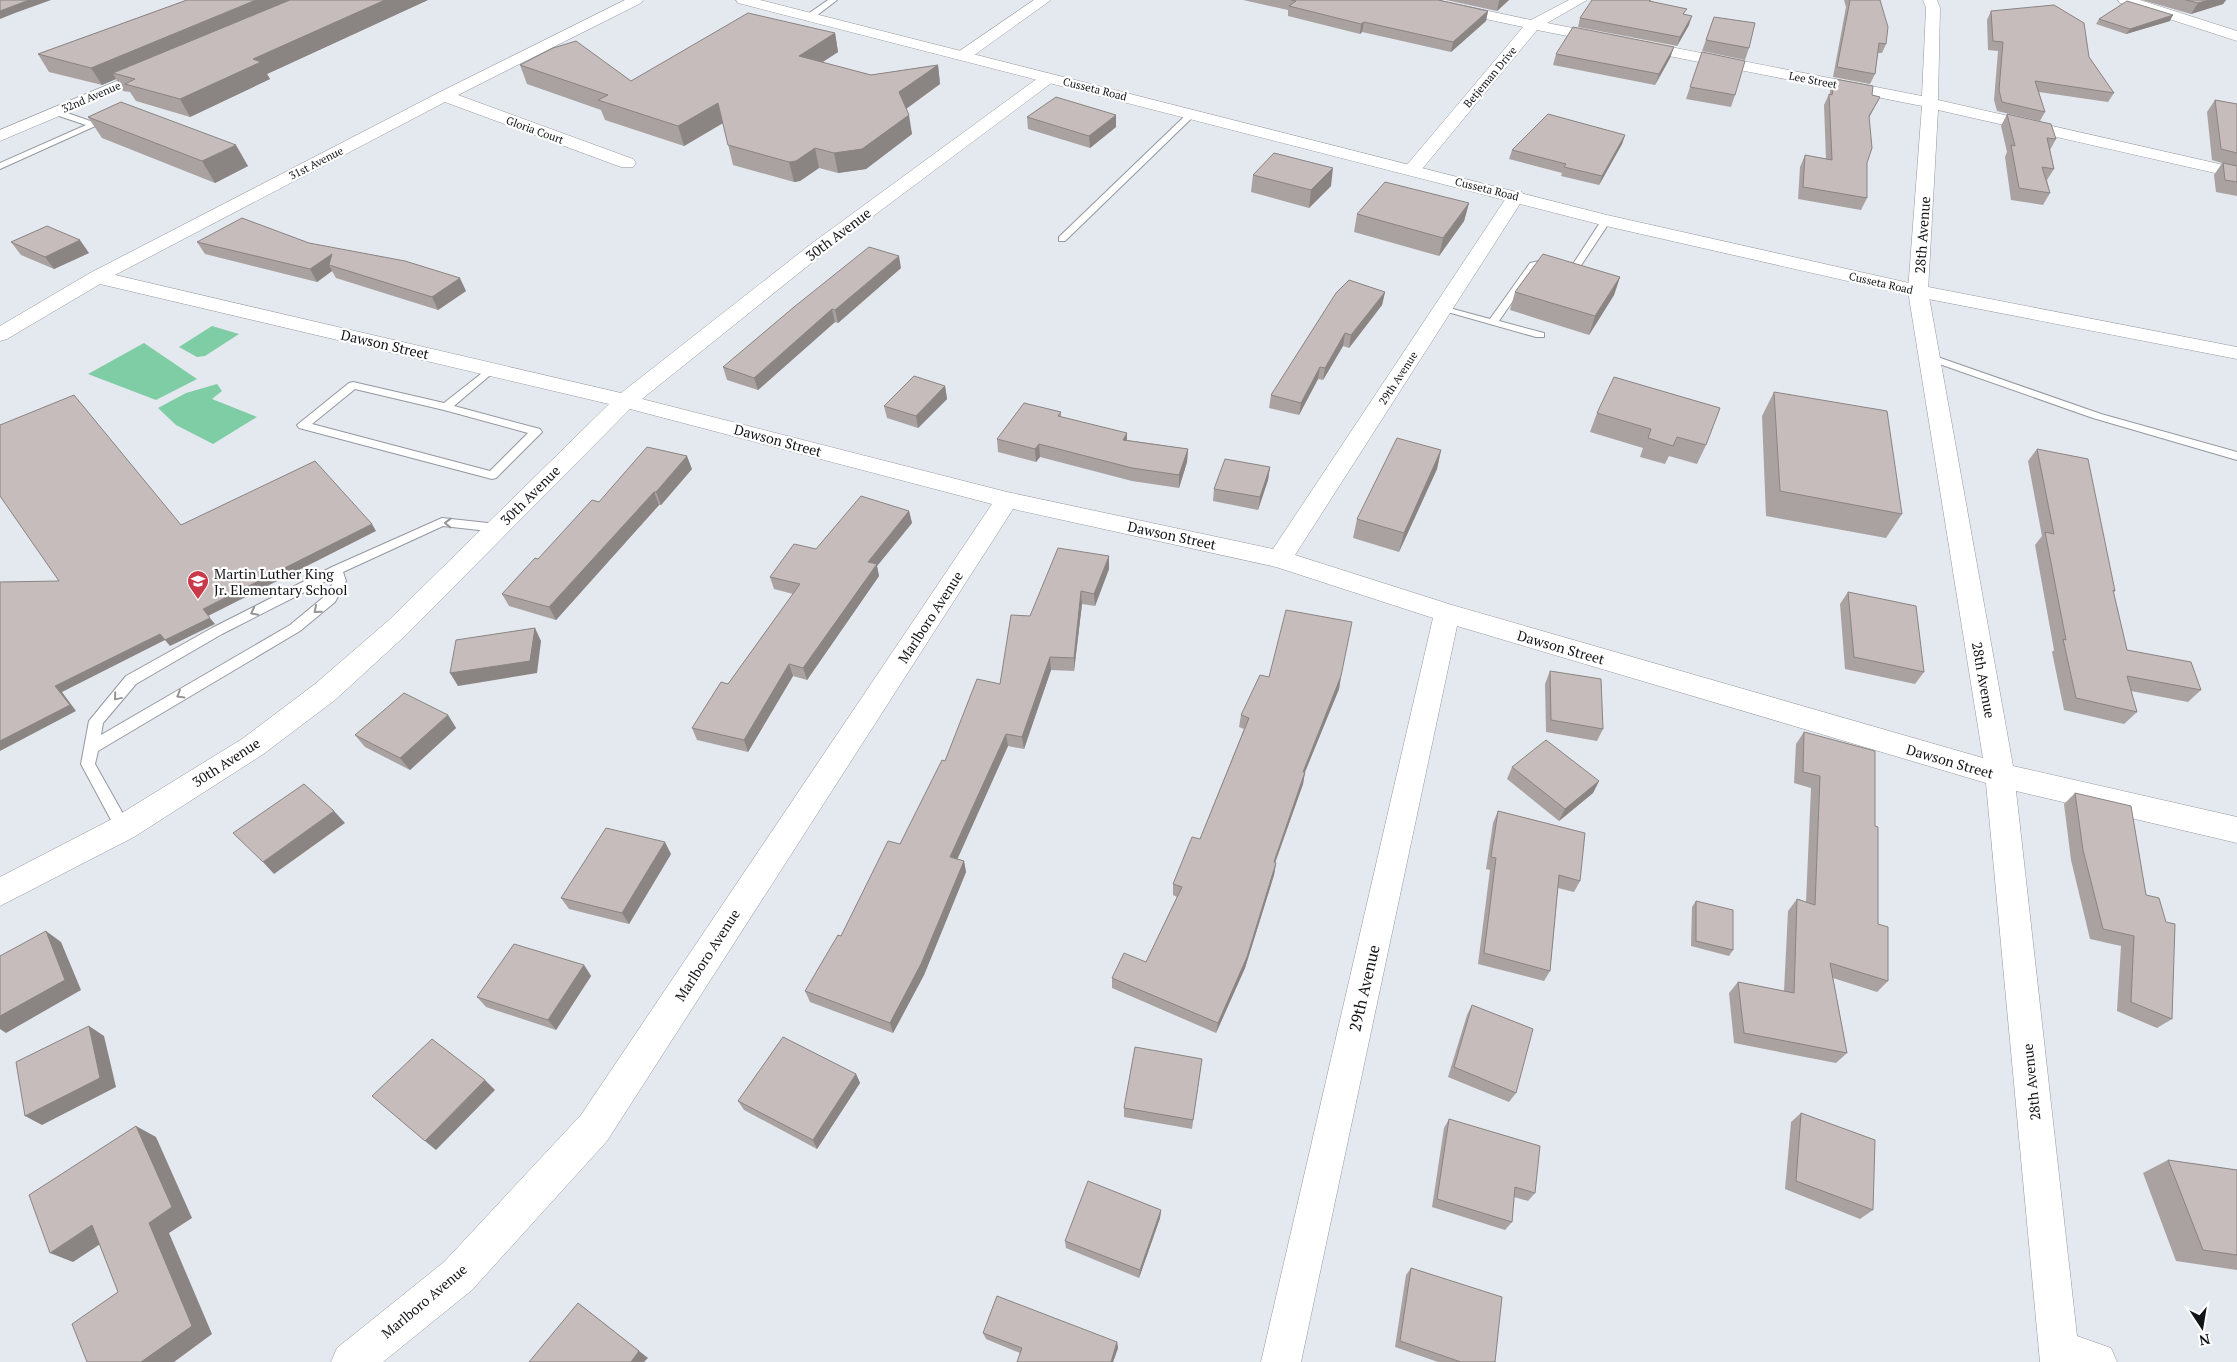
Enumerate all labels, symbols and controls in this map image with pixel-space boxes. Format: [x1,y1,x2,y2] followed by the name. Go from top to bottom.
[1460,43,1520,110] street label: Betjeman Drive
[1788,68,1838,92] street label: Lee Street
[1062,74,1128,104] street label: Cusseta Road
[59,78,123,116] street label: 32nd Avenue
[504,113,566,147] street label: Gloria Court
[287,143,346,183] street label: 31st Avenue
[1454,174,1520,204] street label: Cusseta Road
[1910,196,1934,274] street label: 28th Avenue
[801,203,875,265] street label: 30th Avenue
[1848,269,1914,297] street label: Cusseta Road
[339,325,432,364] street label: Dawson Street
[1376,348,1421,407] street label: 29th Avenue
[732,419,825,461] street label: Dawson Street
[496,461,564,529] street label: 30th Avenue
[1126,516,1219,554] street label: Dawson Street
[444,518,452,529] one-way arrow
[214,564,347,599] place label: Martin Luther King Jr. Elementary School
[893,567,967,667] street label: Marlboro Avenue
[186,569,210,600] school or university icon: Martin Luther King Jr. Elementary School
[314,604,323,612] one-way arrow
[250,606,259,616] one-way arrow
[1515,625,1608,669] street label: Dawson Street
[1968,640,2000,720] street label: 28th Avenue
[176,689,185,699] one-way arrow
[113,692,122,701] one-way arrow
[188,733,264,791] street label: 30th Avenue
[1904,739,1997,783] street label: Dawson Street
[670,905,744,1005] street label: Marlboro Avenue
[1343,942,1385,1034] street label: 29th Avenue
[2018,1043,2044,1121] street label: 28th Avenue
[377,1260,471,1342] street label: Marlboro Avenue
[2177,1302,2227,1352] north arrow
[2197,1330,2212,1351] text: N

